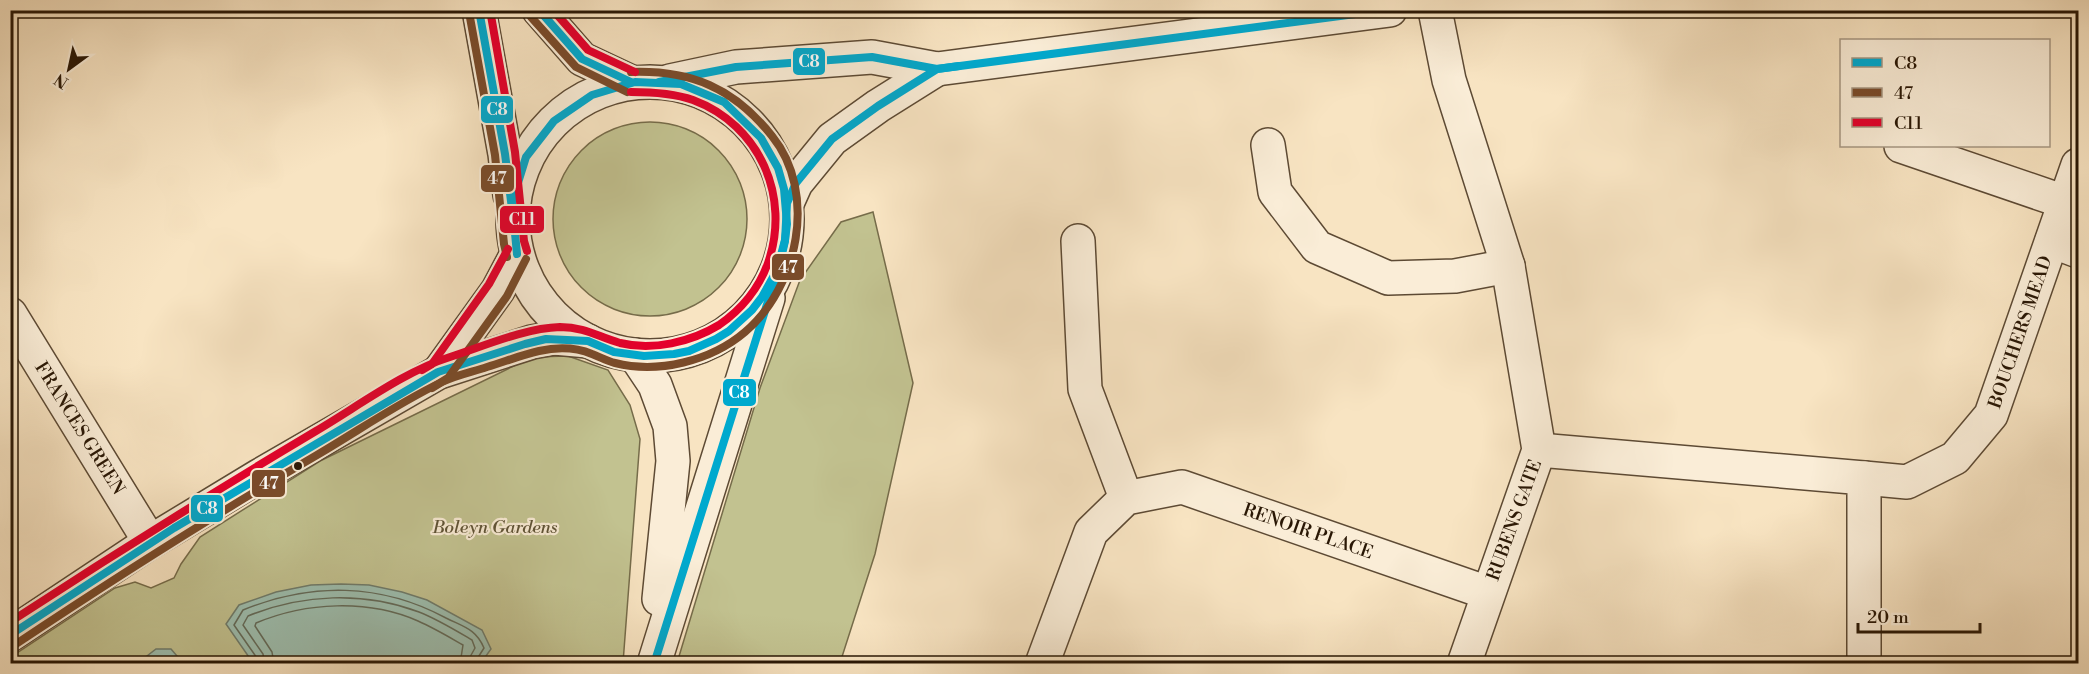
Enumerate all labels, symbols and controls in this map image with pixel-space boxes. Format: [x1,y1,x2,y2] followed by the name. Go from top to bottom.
[39,39,99,99] north arrow
[1840,39,2050,147] legend
[792,47,826,76] line badge: C8
[798,52,820,72] text: C8
[1894,52,1917,75] text: C8
[50,69,72,93] text: N
[1894,82,1913,105] text: 47
[480,95,514,124] line badge: C8
[486,100,508,120] text: C8
[1894,112,1923,135] text: C11
[480,164,515,193] line badge: 47
[487,169,507,189] text: 47
[499,205,545,234] line badge: C11
[508,210,536,230] text: C11
[771,253,805,281] line badge: 47
[1983,253,2057,413] street label: BOUCHERS MEAD
[778,258,798,278] text: 47
[29,358,130,499] street label: FRANCES GREEN
[722,378,757,407] line badge: C8
[728,383,750,403] text: C8
[1482,456,1547,584] street label: RUBENS GATE
[292,460,304,472] unlabelled marker
[251,469,286,498] line badge: 47
[259,474,279,494] text: 47
[190,494,224,523] line badge: C8
[1240,498,1376,565] street label: RENOIR PLACE
[196,499,218,519] text: C8
[431,516,558,539] park label: Boleyn Gardens
[1858,596,1980,634] scale bar
[1867,606,1909,629] text: 20 m

